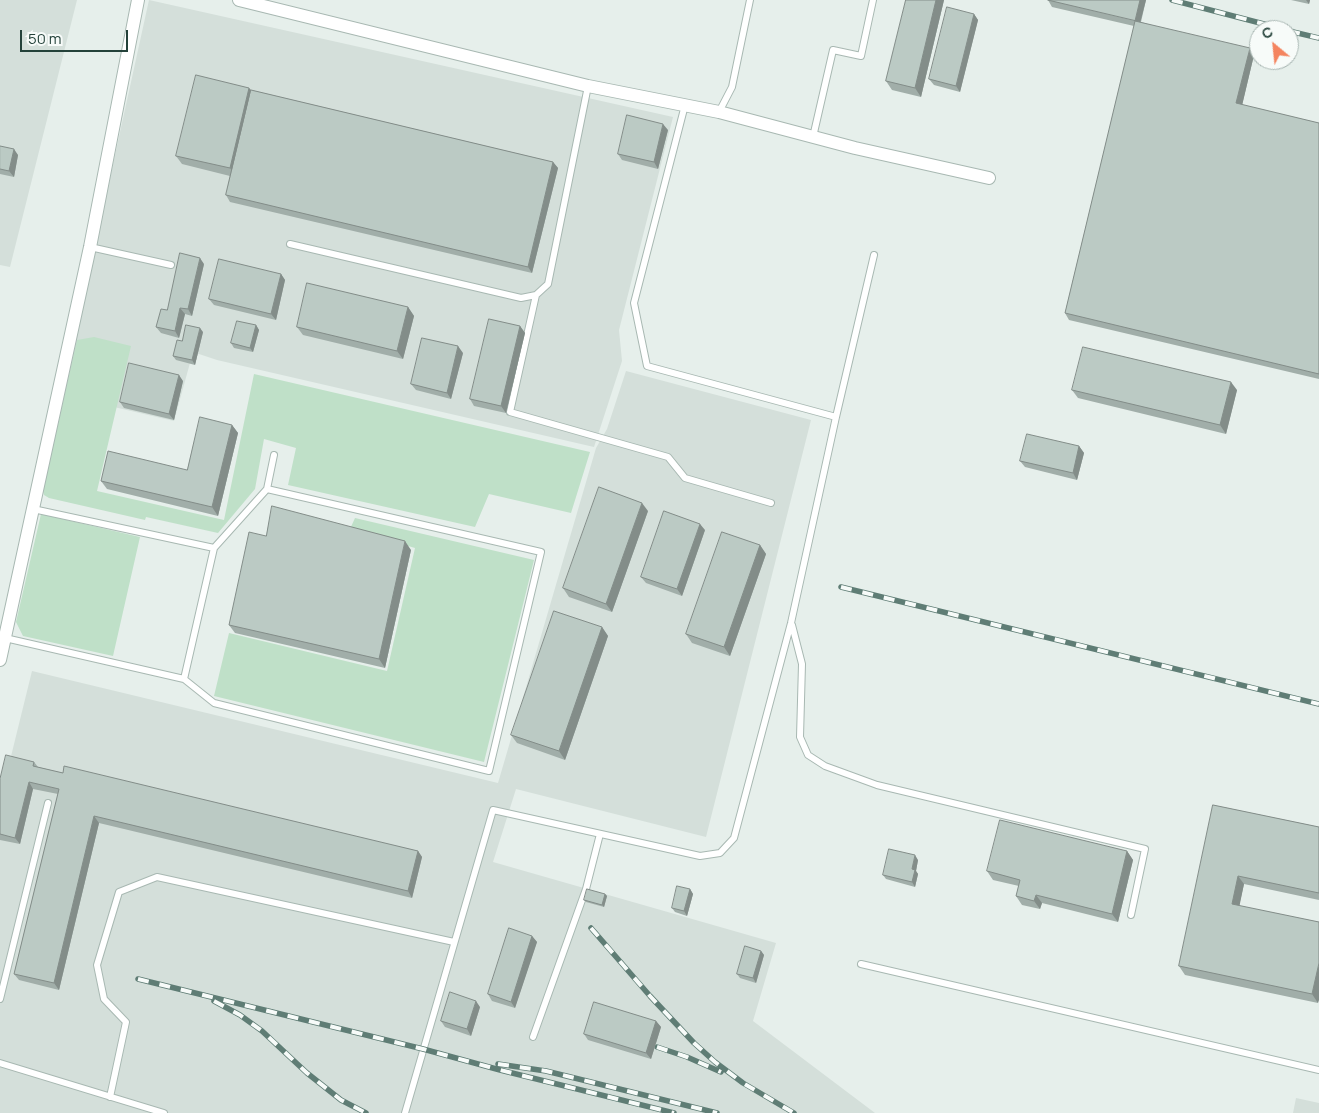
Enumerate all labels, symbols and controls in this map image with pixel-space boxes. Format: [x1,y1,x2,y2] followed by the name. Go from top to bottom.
[22,20,130,52] scale bar
[1249,20,1299,70] north arrow
[1258,21,1276,43] text: С
[28,28,62,49] text: 50 m

